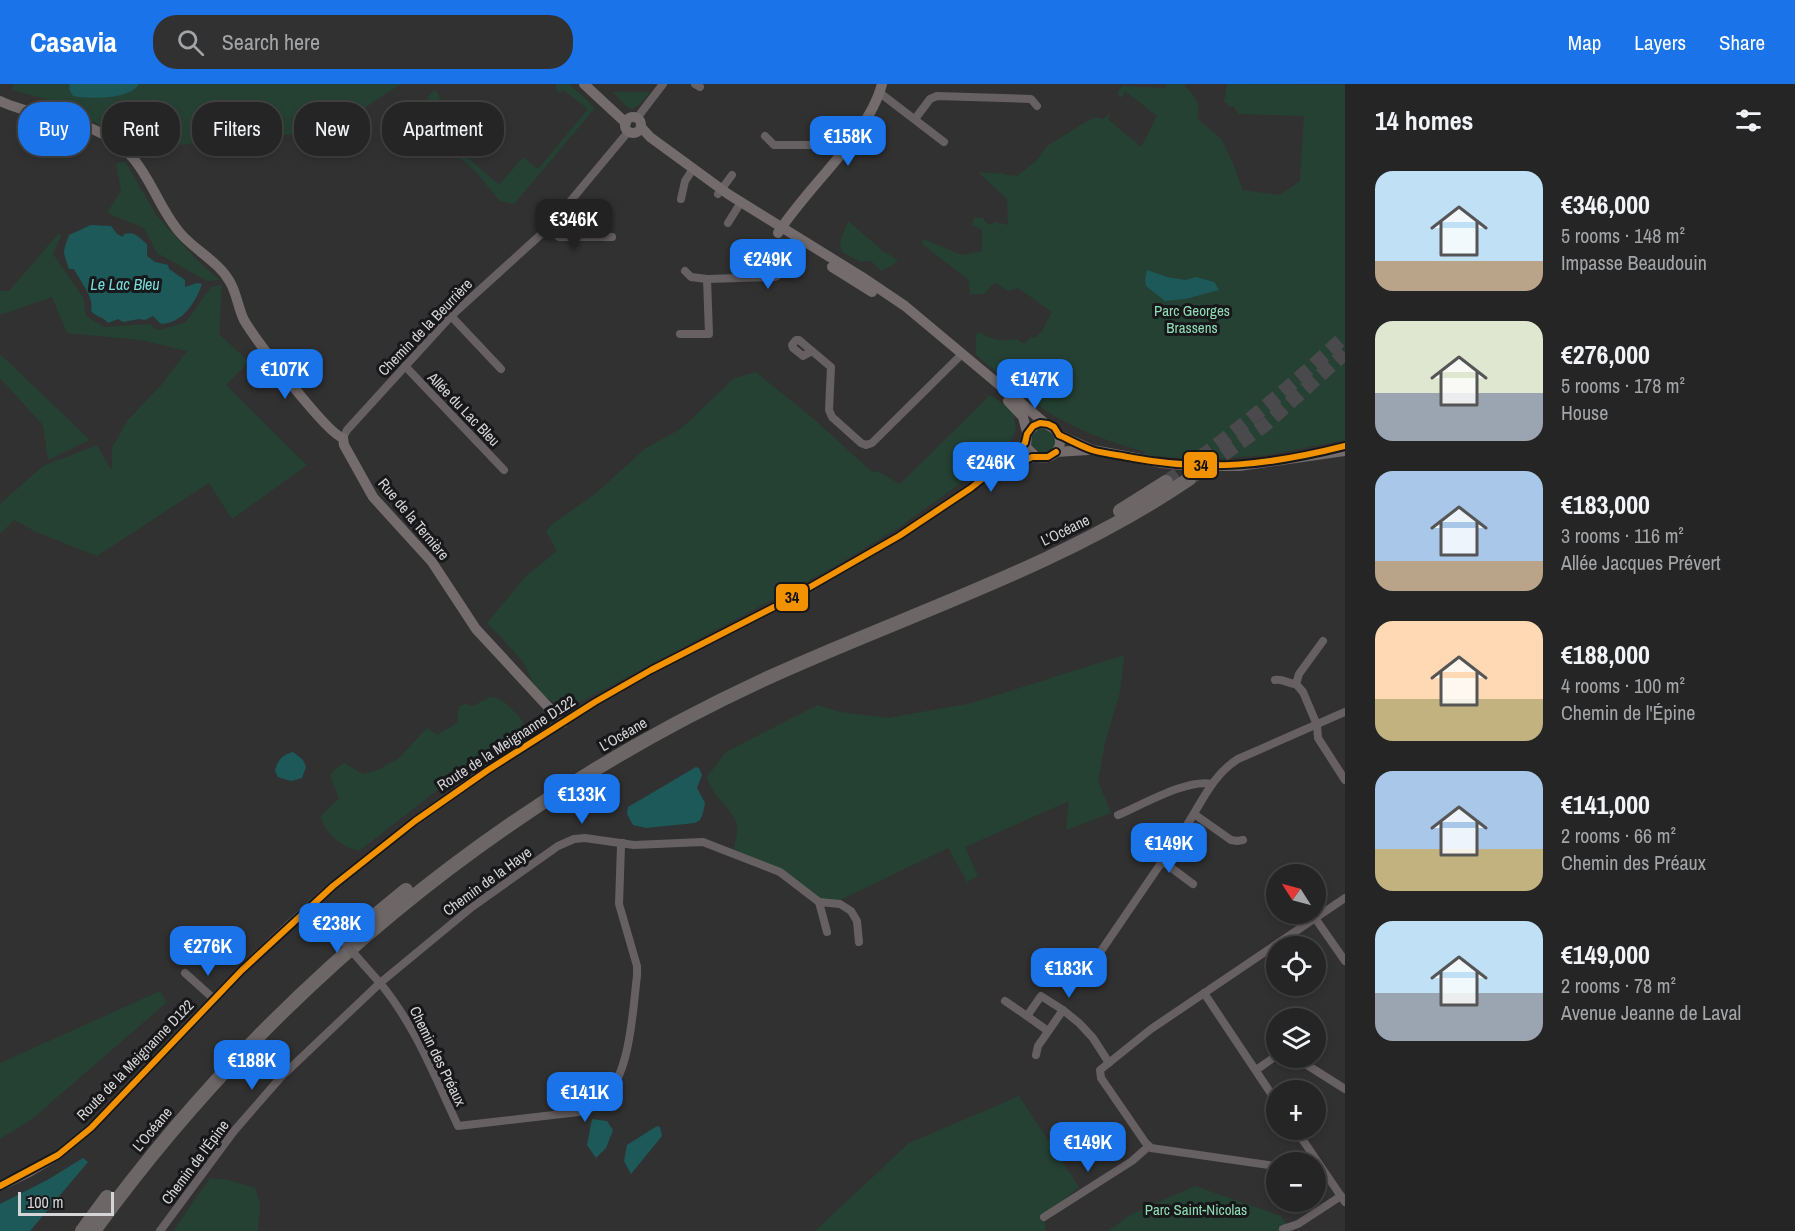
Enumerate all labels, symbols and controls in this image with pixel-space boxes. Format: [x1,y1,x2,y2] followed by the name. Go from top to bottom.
[153,15,573,69] search box
[30,23,117,61] text: Casavia
[174,26,207,59] icon: search
[222,27,320,57] text: Search here
[1568,28,1601,57] text: Map
[1634,28,1686,57] text: Layers
[1719,28,1765,57] text: Share
[18,102,90,156] chip: Buy
[102,102,180,156] chip: Rent
[192,102,282,156] chip: Filters
[294,102,370,156] chip: New
[382,102,504,156] chip: Apartment
[1375,103,1473,138] text: 14 homes
[1732,104,1765,137] icon: filters
[806,116,890,167] pin: €158K
[824,122,872,149] text: €158K
[1561,187,1650,222] text: €346,000
[1423,195,1495,267] icon: home
[532,199,616,250] pin: €346K
[550,205,598,232] text: €346K
[1561,222,1685,249] text: 5 rooms · 148 m²
[726,239,810,290] pin: €249K
[744,245,792,272] text: €249K
[1561,249,1707,276] text: Impasse Beaudouin
[90,273,160,295] water label: Le Lac Bleu
[373,274,477,380] street label: Chemin de la Beurrière
[1154,300,1230,338] park label: Parc Georges Brassens
[1561,337,1650,372] text: €276,000
[1423,345,1495,417] icon: home
[243,349,327,400] pin: €107K
[261,355,309,382] text: €107K
[993,359,1077,410] pin: €147K
[1011,365,1059,392] text: €147K
[423,367,505,451] street label: Allée du Lac Bleu
[1561,372,1685,399] text: 5 rooms · 178 m²
[1561,399,1608,426] text: House
[949,442,1033,493] pin: €246K
[967,448,1015,475] text: €246K
[1183,451,1218,479] line badge: 34
[1194,454,1209,476] text: 34
[374,474,455,565] street label: Rue de la Ternière
[1561,487,1650,522] text: €183,000
[1423,495,1495,567] icon: home
[1037,509,1093,551] street label: L’Océane
[1561,522,1684,549] text: 3 rooms · 116 m²
[1561,549,1721,576] text: Allée Jacques Prévert
[775,583,809,612] line badge: 34
[785,586,800,608] text: 34
[1561,637,1650,672] text: €188,000
[1423,645,1495,717] icon: home
[1561,672,1685,699] text: 4 rooms · 100 m²
[433,690,579,796] street label: Route de la Meignanne D122
[1561,699,1695,726] text: Chemin de l'Épine
[595,712,651,756] street label: L’Océane
[540,774,624,825] pin: €133K
[558,780,606,807] text: €133K
[1561,787,1650,822] text: €141,000
[1423,795,1495,867] icon: home
[1561,822,1676,849] text: 2 rooms · 66 m²
[1127,823,1211,874] pin: €149K
[1145,829,1193,856] text: €149K
[438,841,536,920] street label: Chemin de la Haye
[1561,849,1706,876] text: Chemin des Préaux
[1266,864,1326,924] north arrow
[1266,864,1326,1212] map controls
[295,903,379,954] pin: €238K
[313,909,361,936] text: €238K
[166,926,250,977] pin: €276K
[184,932,232,959] text: €276K
[1266,936,1326,996] button: locate
[1561,937,1650,972] text: €149,000
[1423,945,1495,1017] icon: home
[1027,948,1111,999] pin: €183K
[1045,954,1093,981] text: €183K
[1561,972,1676,999] text: 2 rooms · 78 m²
[72,995,198,1125] street label: Route de la Meignanne D122
[1561,999,1741,1026] text: Avenue Jeanne de Laval
[405,1003,472,1110] street label: Chemin des Préaux
[1266,1008,1326,1068] button: layers
[210,1040,294,1091] pin: €188K
[228,1046,276,1073] text: €188K
[543,1072,627,1123] pin: €141K
[561,1078,609,1105] text: €141K
[1266,1080,1326,1140] button: +
[127,1102,177,1156] street label: L’Océane
[156,1115,234,1209] street label: Chemin de l'Épine
[1046,1122,1130,1173] pin: €149K
[1064,1128,1112,1155] text: €149K
[1266,1152,1326,1212] button: −
[18,1189,114,1216] scale bar
[27,1191,63,1213] text: 100 m
[1145,1199,1247,1220] park label: Parc Saint-Nicolas

